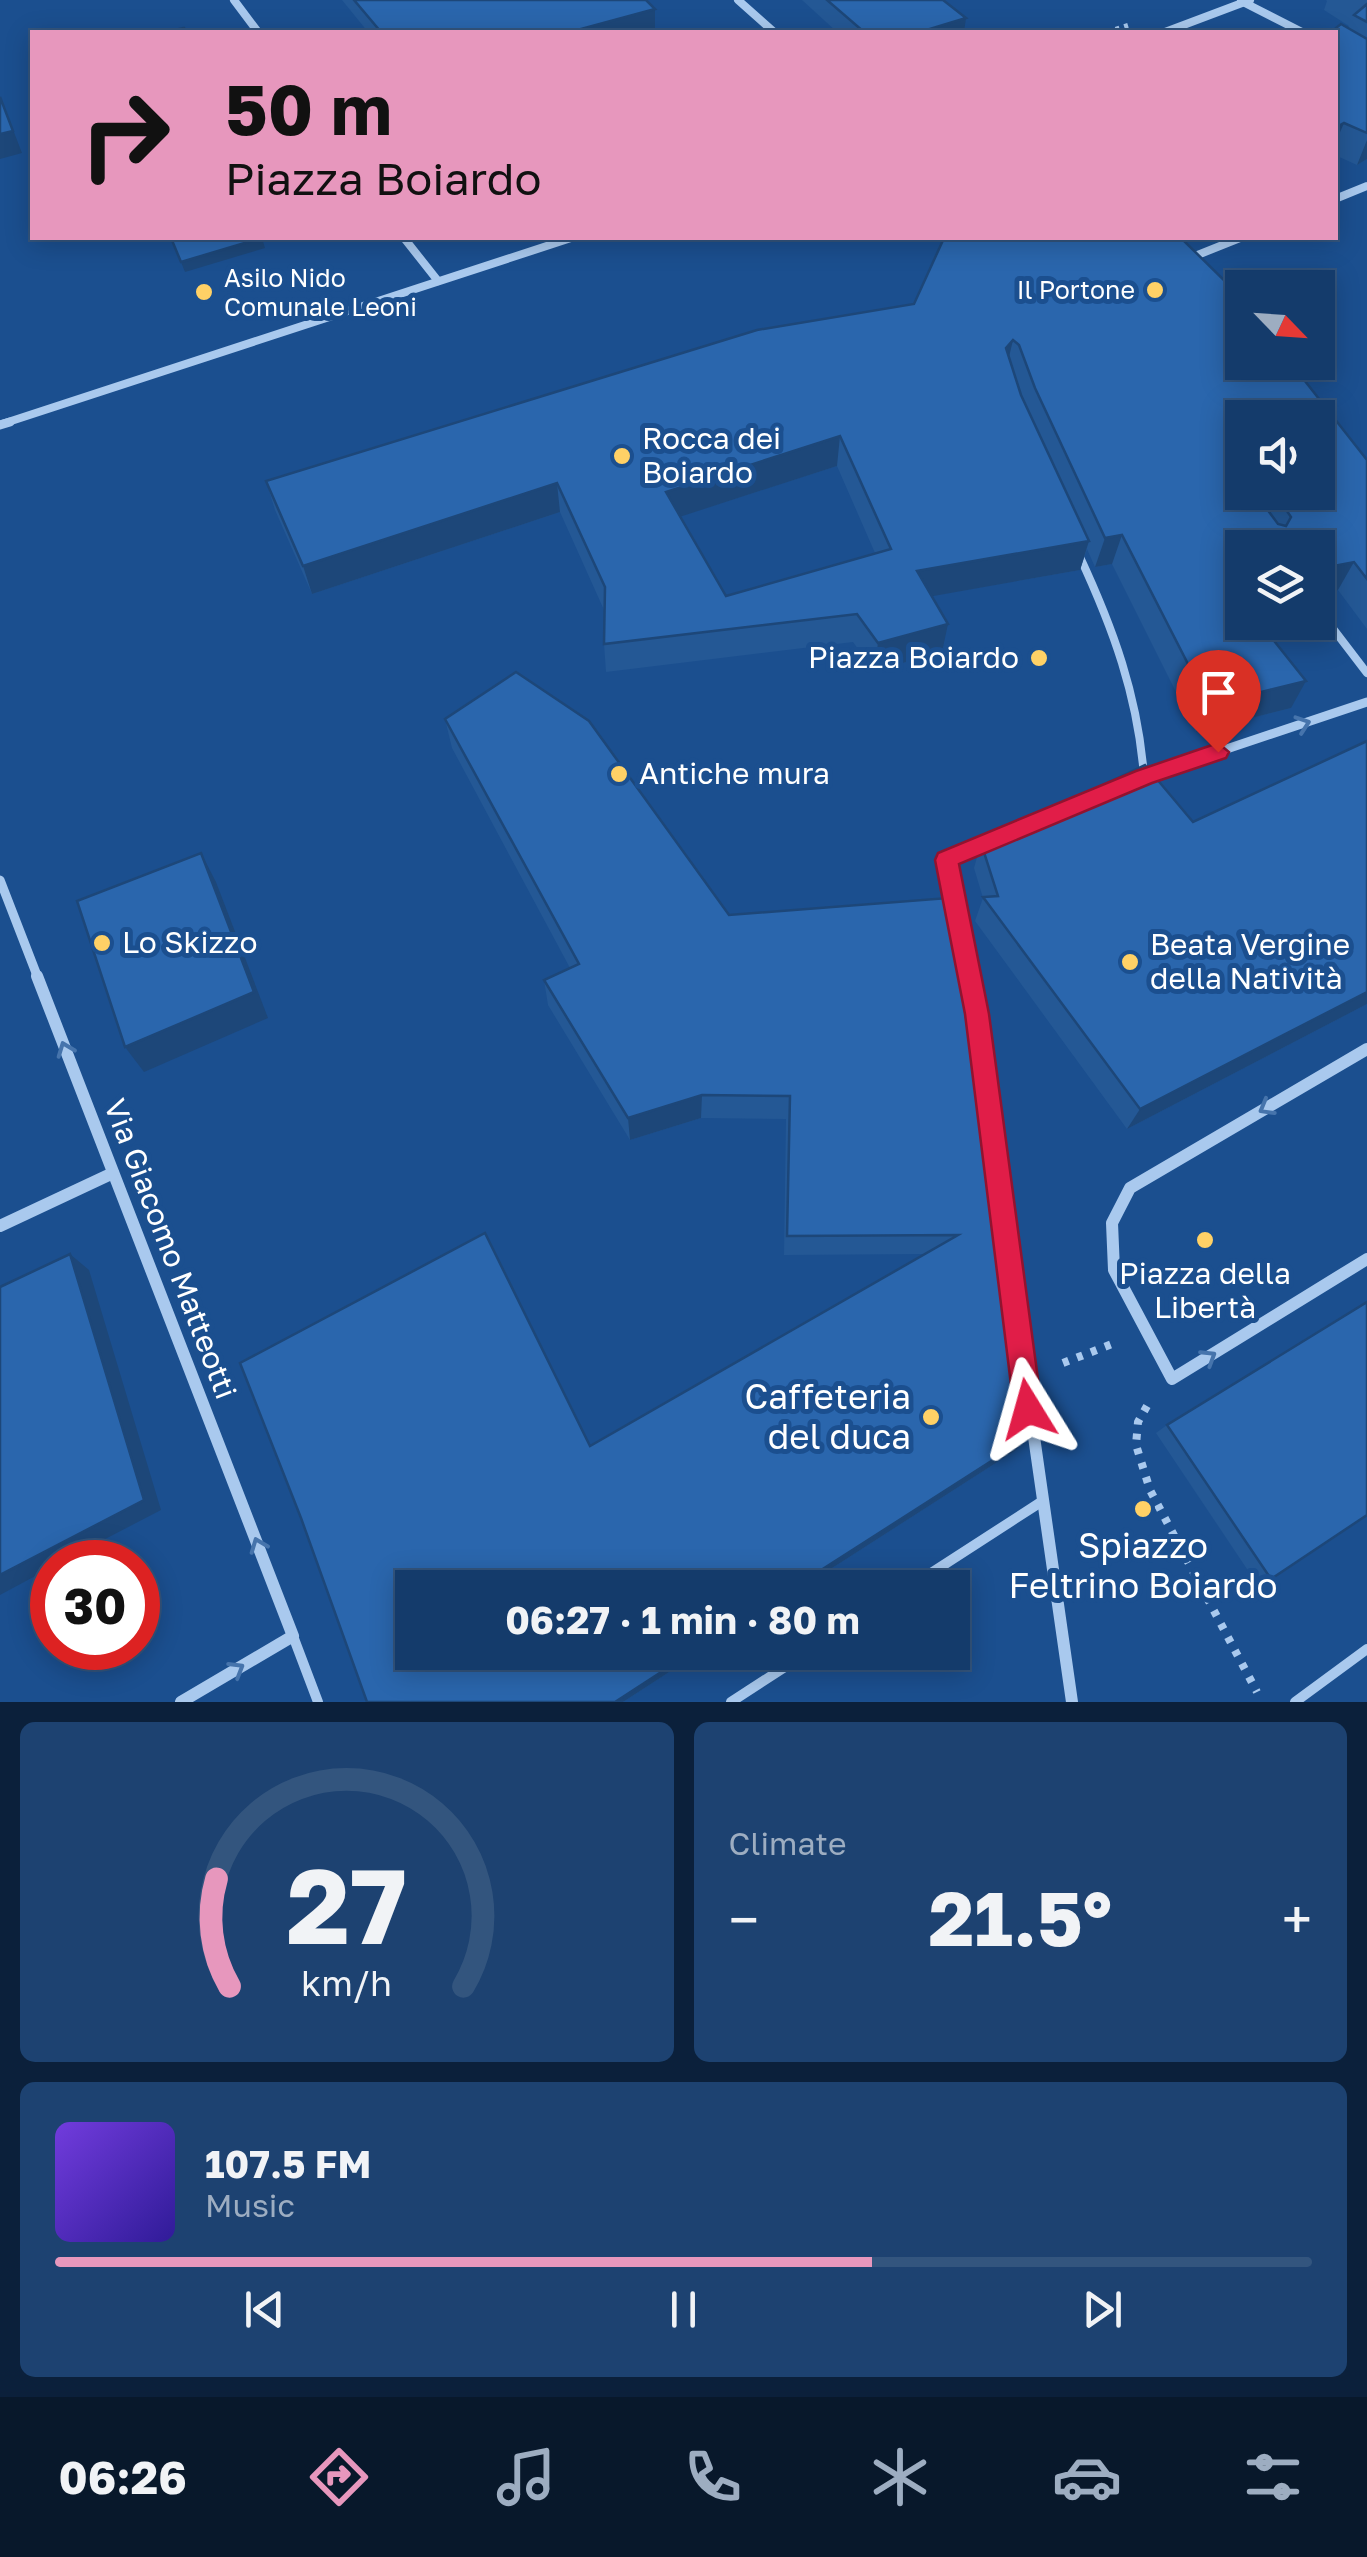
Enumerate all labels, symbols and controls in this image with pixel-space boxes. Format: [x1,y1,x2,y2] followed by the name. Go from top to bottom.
[225,66,392,150] text: 50 m
[60,70,190,200] icon: right
[225,151,541,205] text: Piazza Boiardo
[224,262,417,322] place label: Asilo Nido Comunale Leoni
[1225,270,1335,380] north arrow
[1225,270,1335,640] map controls
[1017,274,1135,305] place label: Il Portone
[1144,279,1166,301] marker: Il Portone
[193,281,215,303] marker: Asilo Nido Comunale Leoni
[1225,400,1335,510] button: sound
[642,420,781,490] place label: Rocca dei Boiardo
[611,445,633,467] marker: Rocca dei Boiardo
[1225,530,1335,640] button: layers
[808,639,1019,675] place label: Piazza Boiardo
[1028,647,1050,669] marker: Piazza Boiardo
[1176,650,1261,753] pin
[1191,665,1246,720] icon: arrive
[1293,715,1310,735] one-way arrow
[639,755,830,791] place label: Antiche mura
[608,763,630,785] marker: Antiche mura
[122,924,257,960] place label: Lo Skizzo
[1150,926,1350,996] place label: Beata Vergine della Natività
[91,932,113,954] marker: Lo Skizzo
[1119,951,1141,973] marker: Beata Vergine della Natività
[57,1041,77,1059] one-way arrow
[97,1094,245,1404] street label: Via Giacomo Matteotti
[1259,1096,1277,1115] one-way arrow
[1194,1229,1216,1251] marker: Piazza della Libertà
[1119,1255,1291,1325] place label: Piazza della Libertà
[1198,1350,1216,1369] one-way arrow
[976,1357,1080,1461] position arrow
[744,1375,911,1457] place label: Caffeteria del duca
[920,1406,942,1428] marker: Caffeteria del duca
[1132,1498,1154,1520] marker: Spiazzo Feltrino Boiardo
[1008,1524,1278,1606] place label: Spiazzo Feltrino Boiardo
[249,1537,269,1555] one-way arrow
[30,1540,160,1670] speed limit sign: 30
[505,1597,860,1642] text: 06:27 · 1 min · 80 m
[226,1662,244,1681] one-way arrow
[729,1824,847,1862] text: Climate
[287,1842,407,1967] text: 27
[929,1872,1112,1963] text: 21.5°
[729,1886,759,1952] text: −
[1282,1886,1312,1952] text: +
[301,1961,392,2004] text: km/h
[205,2141,371,2186] text: 107.5 FM
[205,2186,295,2224] text: Music
[237,2282,292,2337] icon: previous
[656,2282,711,2337] icon: pause
[1075,2282,1130,2337] icon: next
[304,2442,374,2512] icon: directions
[491,2442,561,2512] icon: music
[678,2442,748,2512] icon: phone
[865,2442,935,2512] icon: climate
[1052,2442,1122,2512] icon: car
[1238,2442,1308,2512] icon: filters
[58,2450,187,2504] text: 06:26

